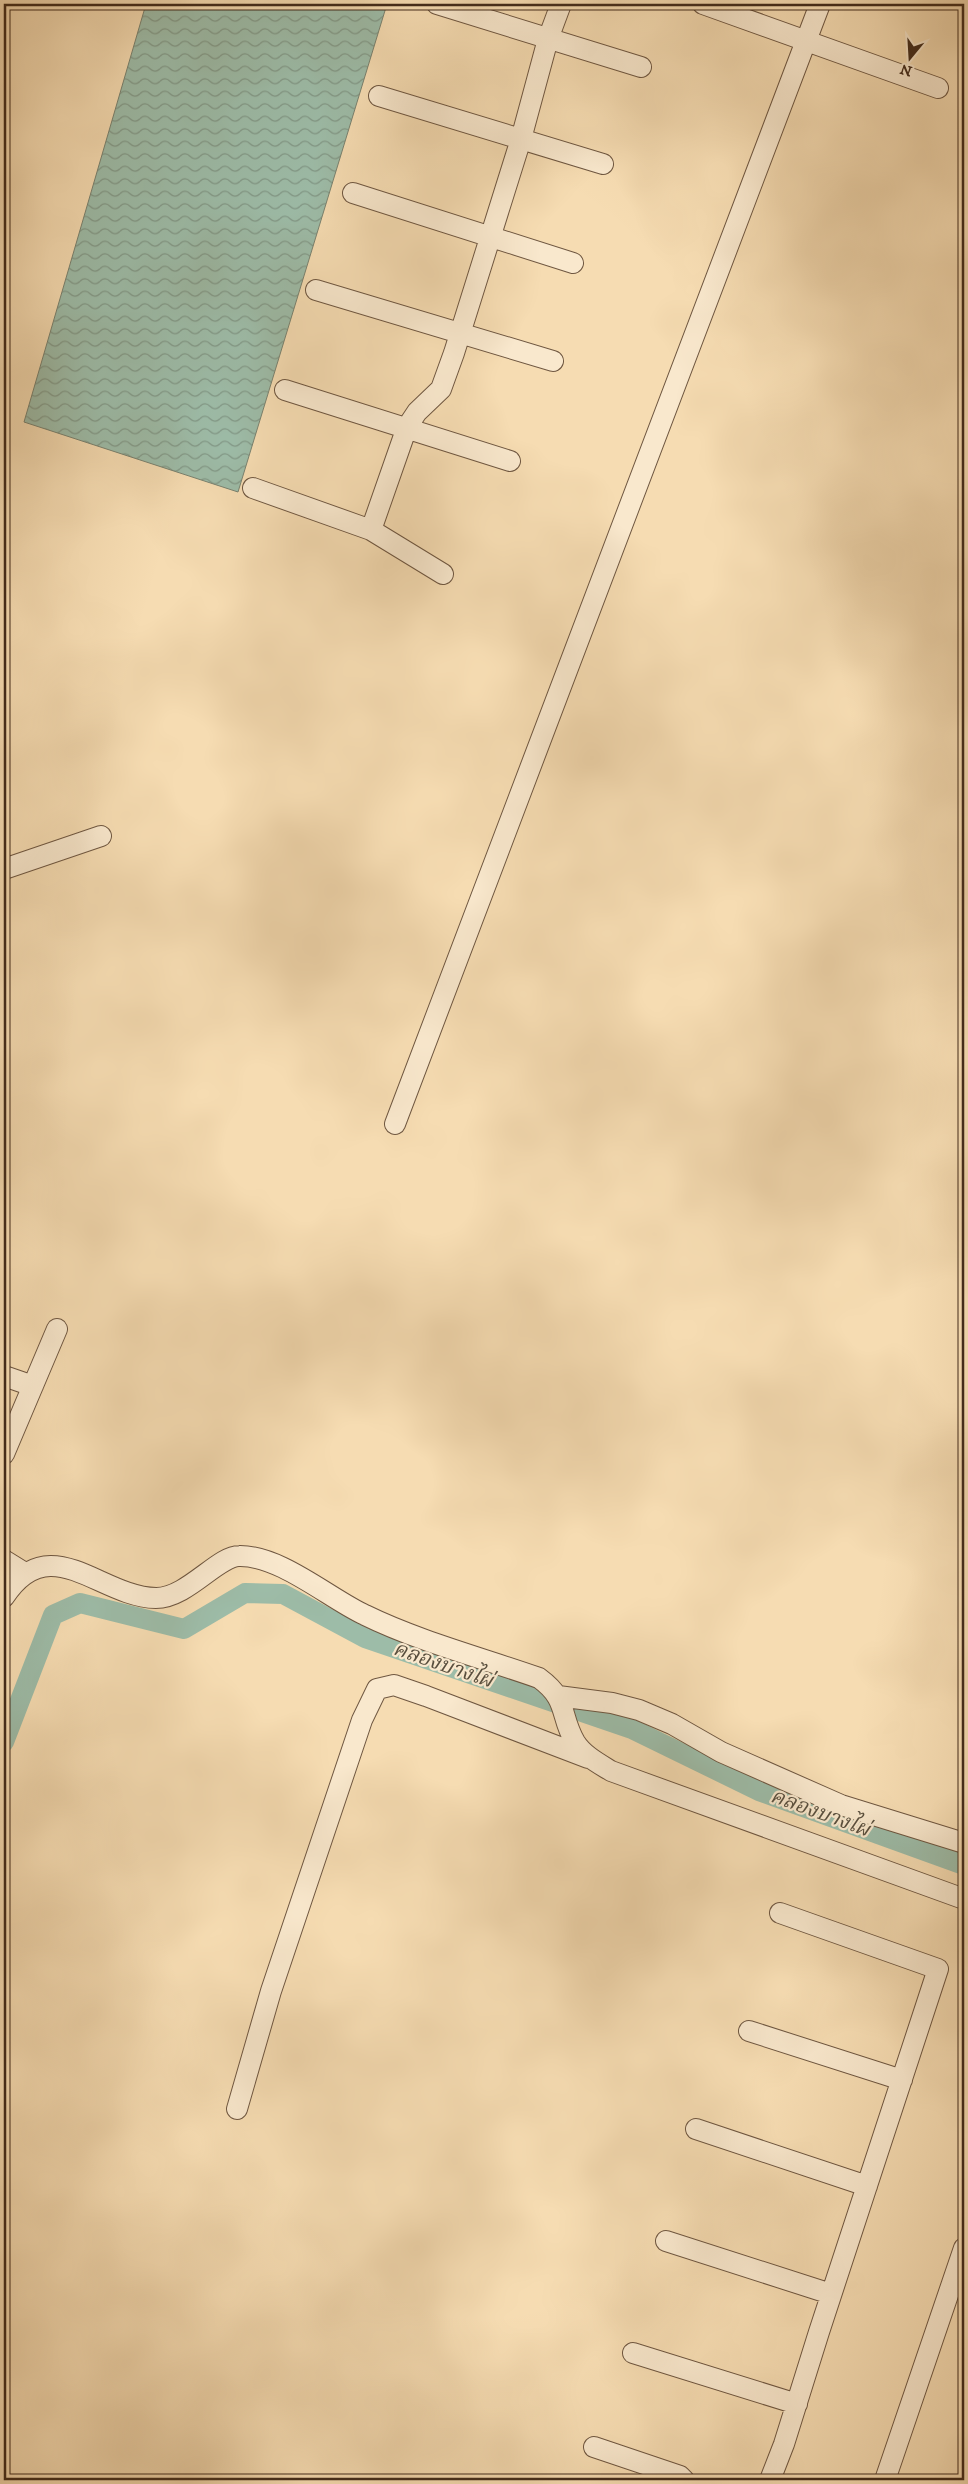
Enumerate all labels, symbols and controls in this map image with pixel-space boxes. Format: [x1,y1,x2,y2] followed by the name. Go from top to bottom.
[886,32,936,82] north arrow
[898,59,915,80] text: N
[390,1633,500,1695] water label: คลองบางไผ่
[767,1780,877,1844] water label: คลองบางไผ่

